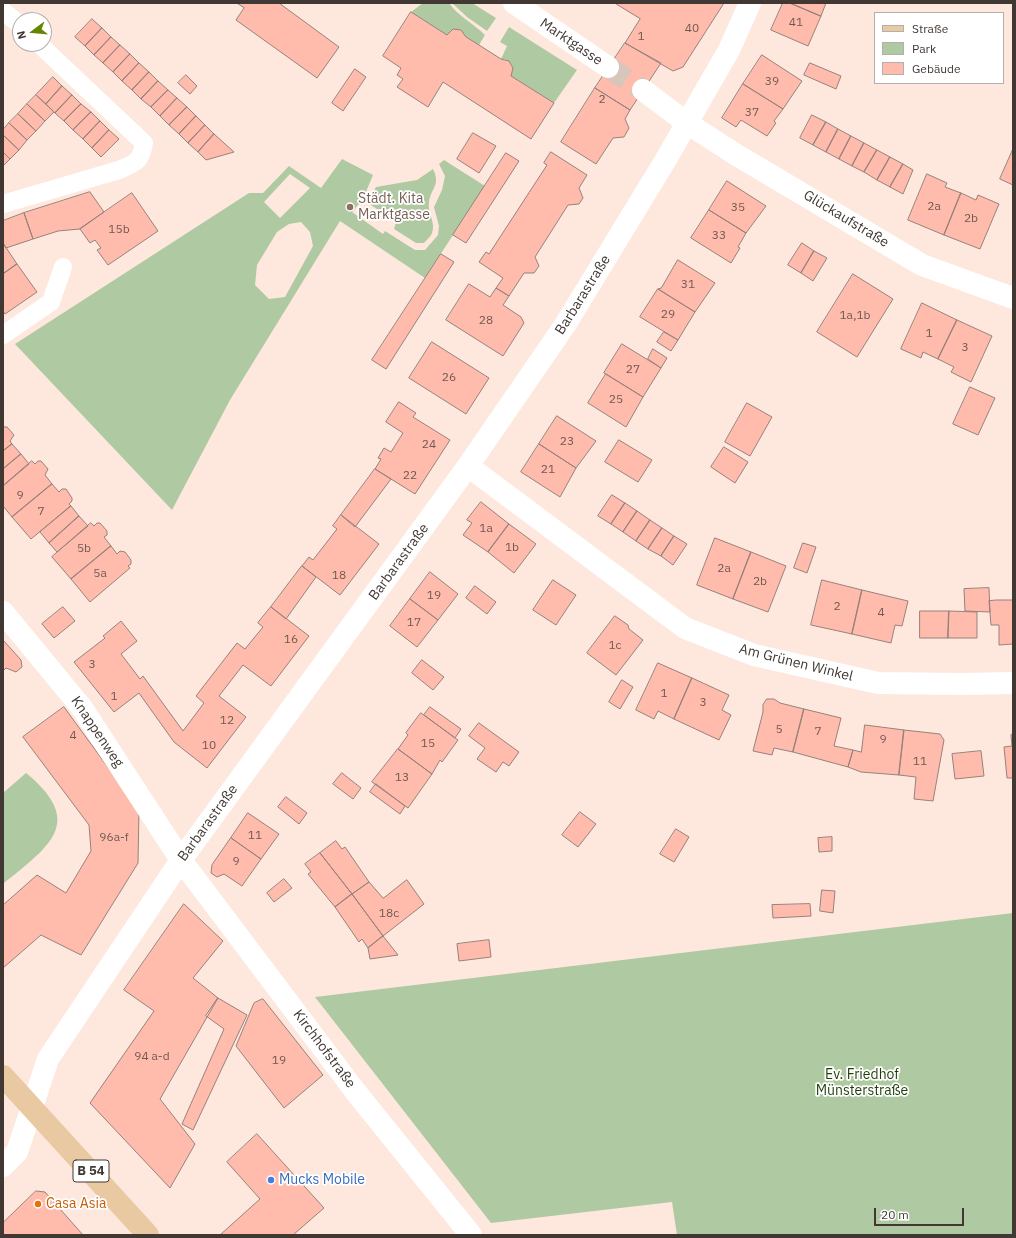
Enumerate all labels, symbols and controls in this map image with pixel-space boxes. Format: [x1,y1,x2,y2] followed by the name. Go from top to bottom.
[12,12,52,52] north arrow
[874,12,1004,84] legend
[536,15,606,69] street label: Marktgasse
[789,16,803,30] house number: 41
[912,21,948,36] text: Straße
[685,22,699,36] house number: 40
[14,29,29,41] text: N
[637,30,645,44] house number: 1
[912,41,936,56] text: Park
[912,61,961,76] text: Gebäude
[765,75,779,89] house number: 39
[598,93,606,107] house number: 2
[745,106,759,120] house number: 37
[800,187,892,251] street label: Glückaufstraße
[358,191,430,224] place label: Städt. Kita Marktgasse
[927,200,941,214] house number: 2a
[731,201,745,215] house number: 35
[345,202,355,212] marker: Städt. Kita Marktgasse
[964,212,978,226] house number: 2b
[108,223,130,237] house number: 15b
[712,229,726,243] house number: 33
[552,252,614,338] street label: Barbarastraße
[681,278,695,292] house number: 31
[661,308,675,322] house number: 29
[839,309,871,323] house number: 1a,1b
[479,314,493,328] house number: 28
[925,327,933,341] house number: 1
[961,341,969,355] house number: 3
[626,363,640,377] house number: 27
[442,371,456,385] house number: 26
[609,393,623,407] house number: 25
[560,435,574,449] house number: 23
[422,438,436,452] house number: 24
[541,463,555,477] house number: 21
[403,469,417,483] house number: 22
[16,489,24,503] house number: 9
[37,505,45,519] house number: 7
[366,520,432,604] street label: Barbarastraße
[479,522,493,536] house number: 1a
[505,541,519,555] house number: 1b
[77,542,91,556] house number: 5b
[717,562,731,576] house number: 2a
[93,567,107,581] house number: 5a
[332,569,346,583] house number: 18
[753,575,767,589] house number: 2b
[427,589,441,603] house number: 19
[833,600,841,614] house number: 2
[877,606,885,620] house number: 4
[407,616,421,630] house number: 17
[284,633,298,647] house number: 16
[608,639,622,653] house number: 1c
[737,641,855,685] street label: Am Grünen Winkel
[88,658,96,672] house number: 3
[660,687,668,701] house number: 1
[110,690,118,704] house number: 1
[67,693,127,771] street label: Knappenweg
[699,696,707,710] house number: 3
[220,714,234,728] house number: 12
[775,723,783,737] house number: 5
[814,725,822,739] house number: 7
[69,729,77,743] house number: 4
[879,733,887,747] house number: 9
[421,737,435,751] house number: 15
[202,739,216,753] house number: 10
[913,755,927,769] house number: 11
[395,771,409,785] house number: 13
[175,781,241,865] street label: Barbarastraße
[248,829,262,843] house number: 11
[99,831,129,845] house number: 96a-f
[232,855,240,869] house number: 9
[379,907,399,921] house number: 18c
[289,1007,359,1091] street label: Kirchhofstraße
[134,1050,170,1064] house number: 94 a-d
[272,1054,286,1068] house number: 19
[816,1067,908,1100] park label: Ev. Friedhof Münsterstraße
[73,1160,109,1182] road number: B 54
[279,1172,365,1188] place label: Mucks Mobile
[266,1175,276,1185] marker: Mucks Mobile
[46,1196,107,1212] place label: Casa Asia
[33,1199,43,1209] marker: Casa Asia
[876,1200,966,1226] scale bar
[881,1207,909,1222] text: 20 m

